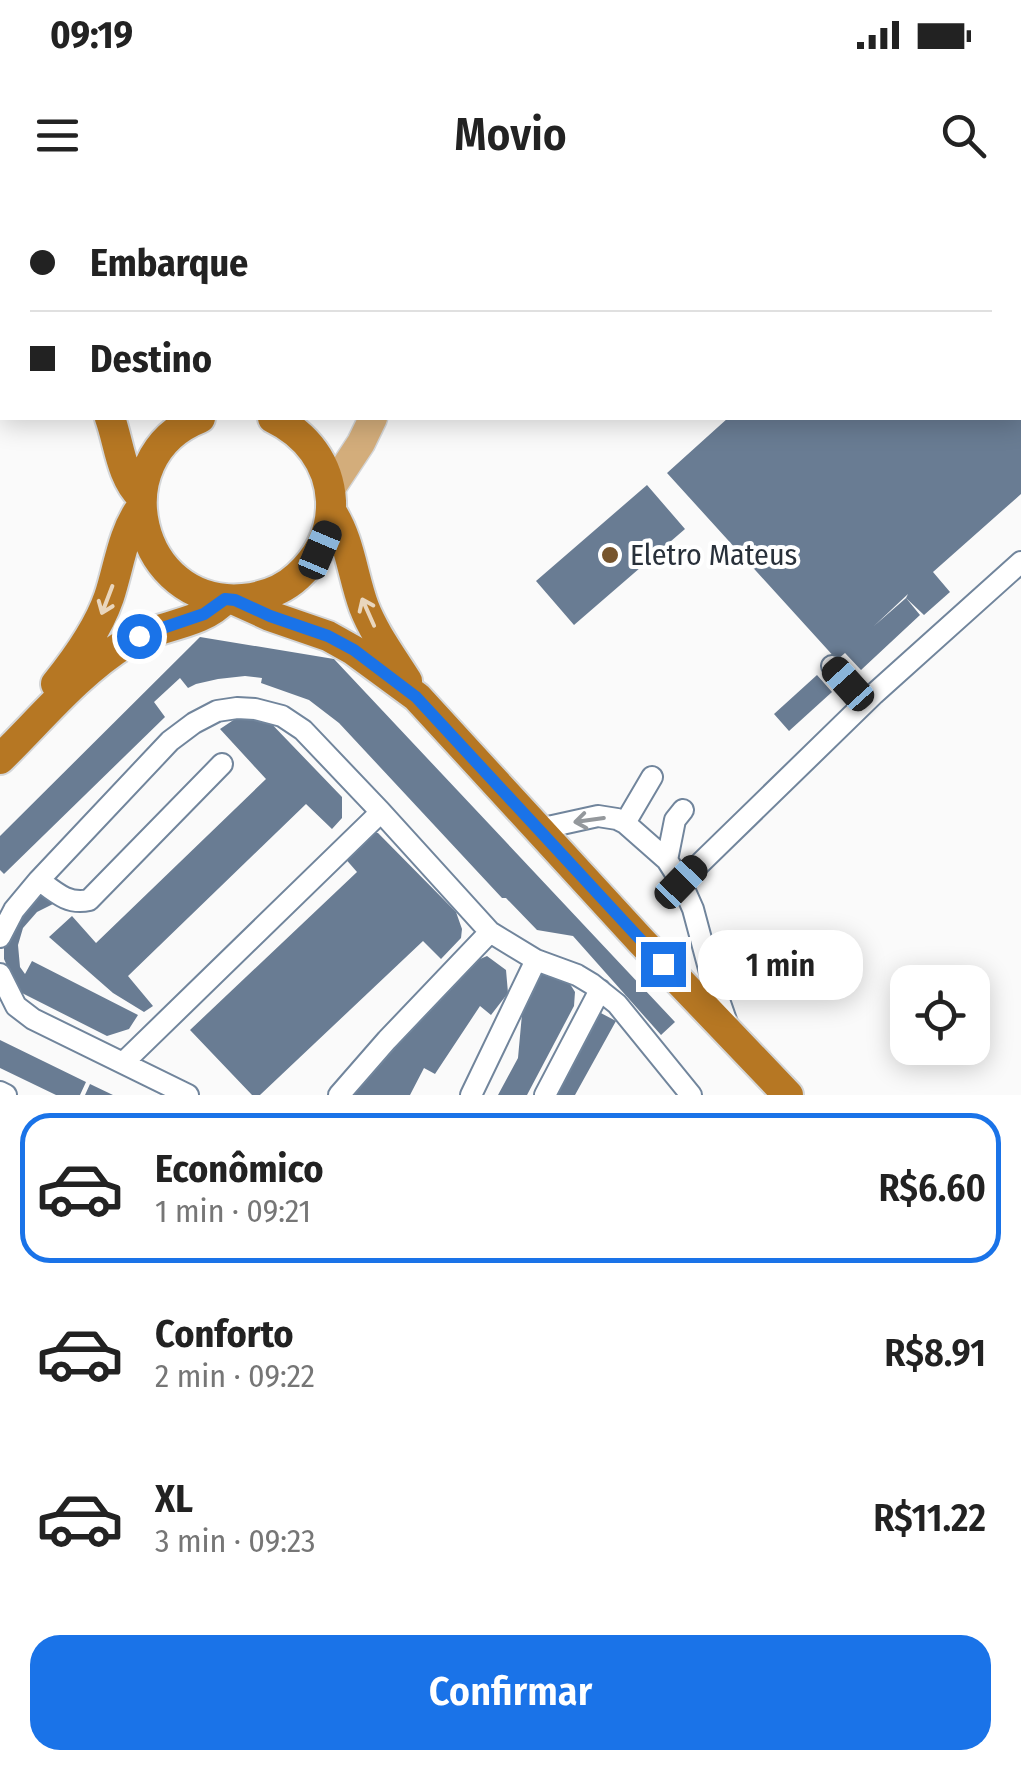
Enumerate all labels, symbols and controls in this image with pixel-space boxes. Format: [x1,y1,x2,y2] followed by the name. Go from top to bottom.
[50,12,133,58] text: 09:19
[30,108,85,163] icon: menu
[454,108,567,162] text: Movio
[936,108,991,163] icon: search
[90,240,248,286] text: Embarque
[90,336,212,382] text: Destino
[294,517,346,583] car
[630,537,797,573] place label: Eletro Mateus
[599,544,621,566] marker: Eletro Mateus
[97,583,115,614] one-way arrow
[358,597,376,628] one-way arrow
[117,614,162,659] route start
[817,652,879,716] car
[573,811,606,829] one-way arrow
[649,850,713,914] car
[698,929,863,999] callout: 1 min
[641,942,686,987] route end
[746,946,815,984] text: 1 min
[890,965,990,1065] map controls
[890,965,990,1065] button: locate
[35,1143,125,1233] icon: car
[155,1146,324,1192] text: Econômico
[878,1165,986,1211] text: R$6.60
[155,1192,311,1230] text: 1 min · 09:21
[35,1308,125,1398] icon: car
[155,1311,294,1357] text: Conforto
[884,1330,986,1376] text: R$8.91
[155,1357,315,1395] text: 2 min · 09:22
[35,1473,125,1563] icon: car
[155,1476,193,1522] text: XL
[873,1495,986,1541] text: R$11.22
[155,1522,316,1560] text: 3 min · 09:23
[30,1635,991,1750] button: Confirmar

